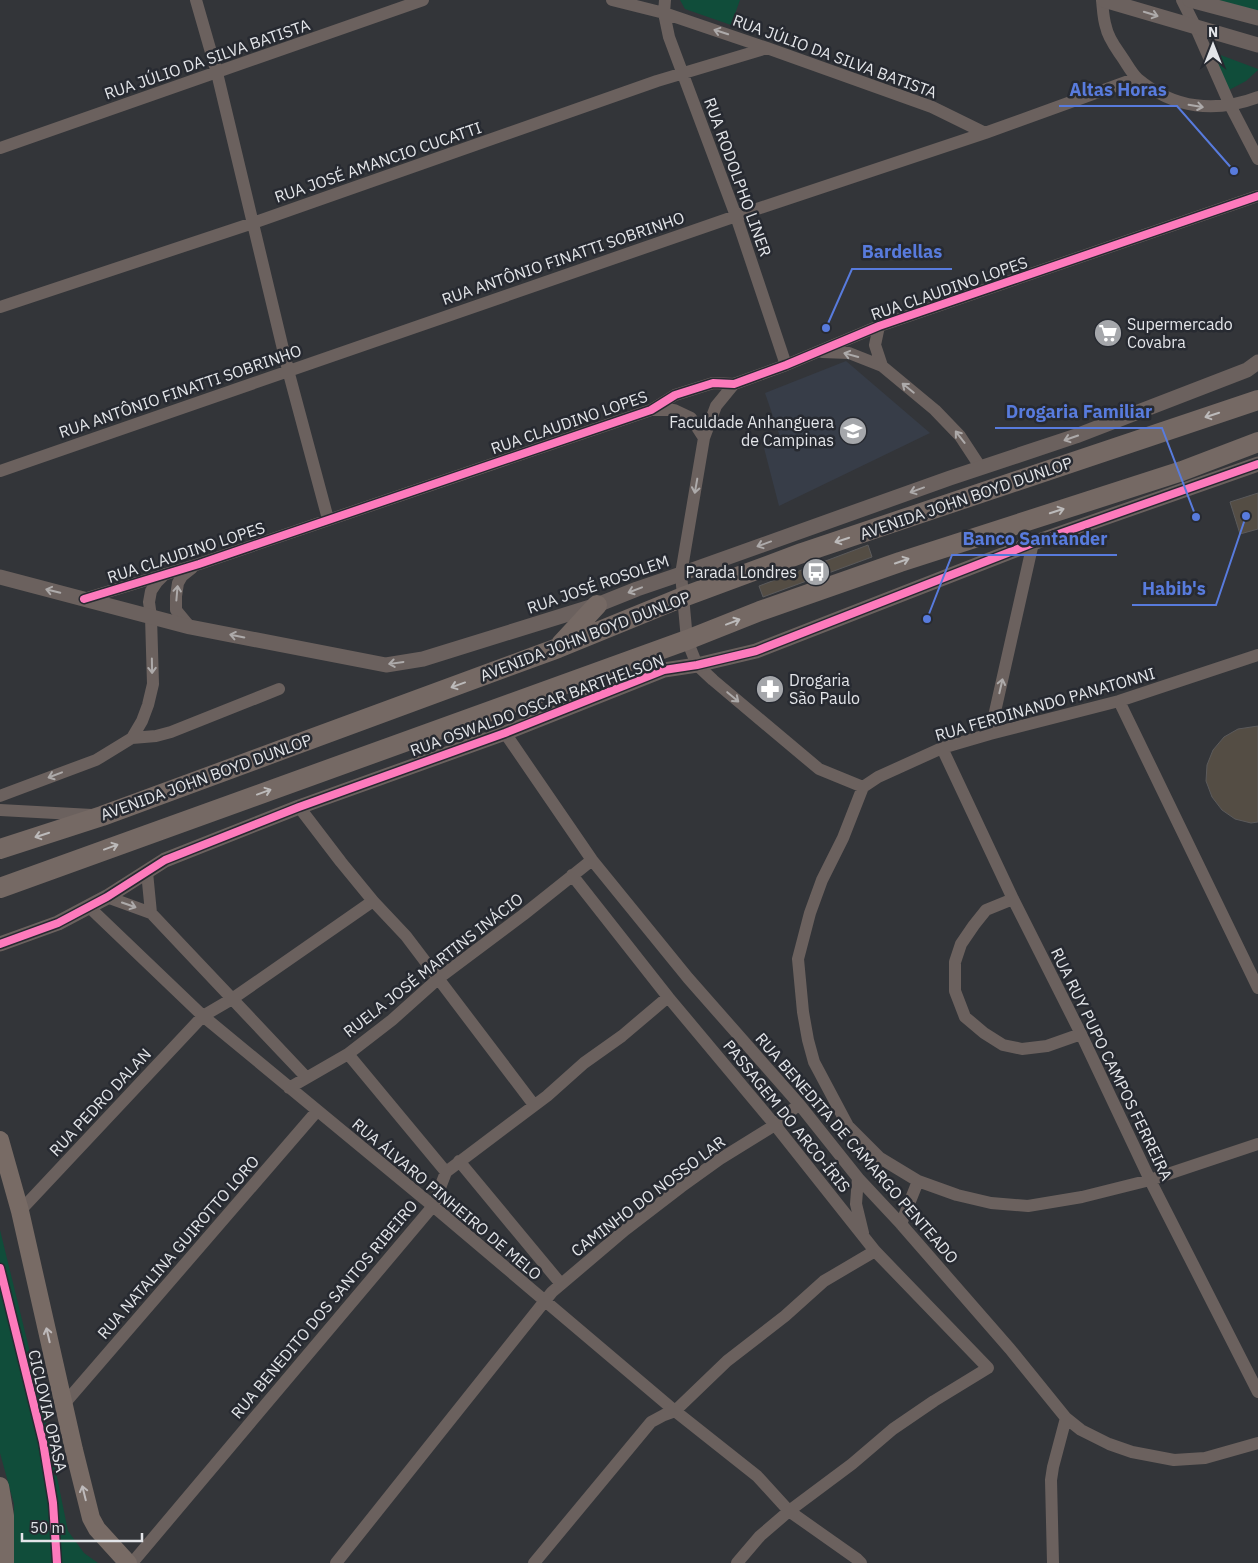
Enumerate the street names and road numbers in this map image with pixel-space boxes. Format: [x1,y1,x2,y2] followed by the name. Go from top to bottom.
[730,9,940,102] street label: RUA JÚLIO DA SILVA BATISTA
[101,13,312,104] street label: RUA JÚLIO DA SILVA BATISTA
[700,95,776,259] street label: RUA RODOLPHO LINER
[271,116,484,207] street label: RUA JOSÉ AMANCIO CUCATTI
[439,207,687,309] street label: RUA ANTÔNIO FINATTI SOBRINHO
[868,252,1030,324] street label: RUA CLAUDINO LOPES
[56,340,304,442] street label: RUA ANTÔNIO FINATTI SOBRINHO
[488,386,650,458] street label: RUA CLAUDINO LOPES
[857,452,1075,544] street label: AVENIDA JOHN BOYD DUNLOP
[105,517,267,587] street label: RUA CLAUDINO LOPES
[524,549,672,618] street label: RUA JOSÉ ROSOLEM
[477,586,693,685] street label: AVENIDA JOHN BOYD DUNLOP
[407,650,667,760] street label: RUA OSWALDO OSCAR BARTHELSON
[933,663,1157,745] street label: RUA FERDINANDO PANATONNI
[98,729,315,825] street label: AVENIDA JOHN BOYD DUNLOP
[338,888,527,1041] street label: RUELA JOSÉ MARTINS INÁCIO
[1047,944,1177,1184] street label: RUA RUY PUPO CAMPOS FERREIRA
[751,1029,963,1267] street label: RUA BENEDITA DE CAMARGO PENTEADO
[719,1035,856,1196] street label: PASSAGEM DO ARCO-ÍRIS
[45,1044,155,1160] street label: RUA PEDRO DALAN
[348,1113,546,1284] street label: RUA ÁLVARO PINHEIRO DE MELO
[567,1131,729,1261] street label: CAMINHO DO NOSSO LAR
[93,1151,263,1343] street label: RUA NATALINA GUIROTTO LORO
[226,1195,422,1423] street label: RUA BENEDITO DOS SANTOS RIBEIRO
[24,1348,72,1474] street label: CICLOVIA OPASA

